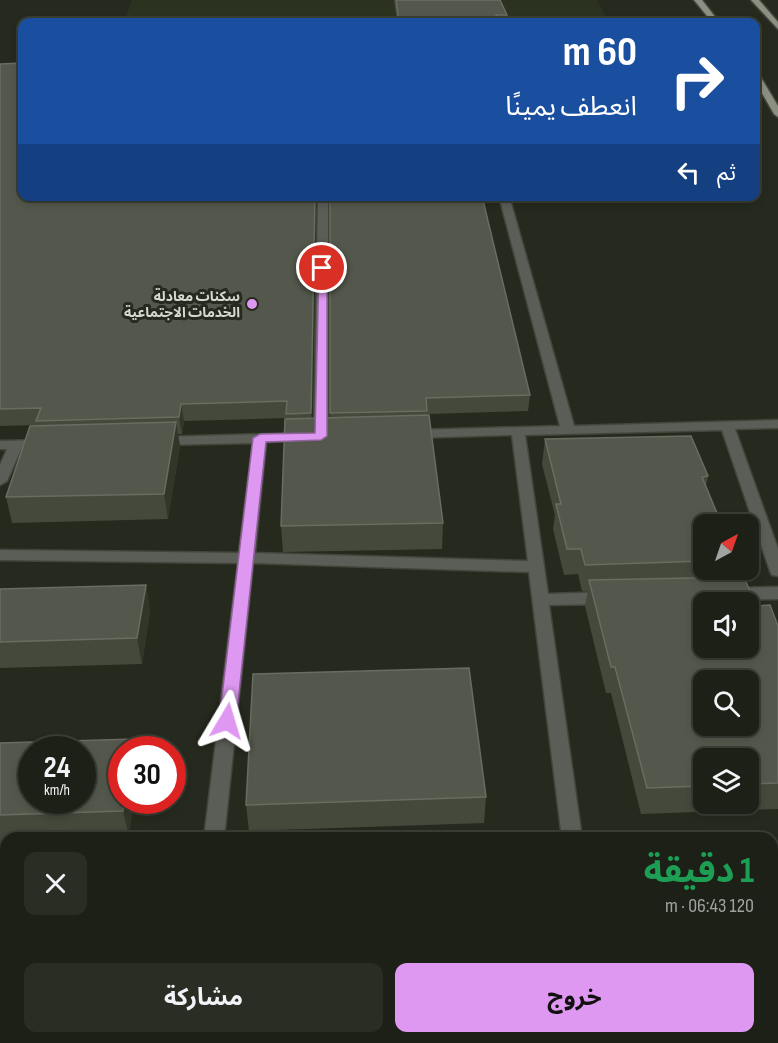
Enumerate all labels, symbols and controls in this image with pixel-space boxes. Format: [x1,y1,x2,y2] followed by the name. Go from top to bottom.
[563,27,637,78] text: 60 m
[658,42,736,120] icon: right
[505,91,637,123] text: انعطف يمينًا
[672,156,705,189] icon: left
[717,160,736,187] text: ثم
[296,242,347,293] pin
[305,251,338,284] icon: arrive
[124,288,240,321] place label: سكنات معادلة الخدمات الاجتماعية
[245,297,259,311] marker: سكنات معادلة الخدمات الاجتماعية
[693,514,759,580] north arrow
[693,514,759,814] map controls
[693,592,759,658] button: sound
[693,670,759,736] button: search
[195,689,259,753] position arrow
[108,736,186,814] speed limit sign: 30
[693,748,759,814] button: layers
[44,750,70,786] text: 24
[44,781,70,800] text: km/h
[644,850,754,893] text: 1 دقيقة
[24,852,87,915] button: close
[665,894,754,918] text: 120 m · 06:43
[24,963,383,1032] button: مشاركة
[395,963,754,1032] button: خروج

